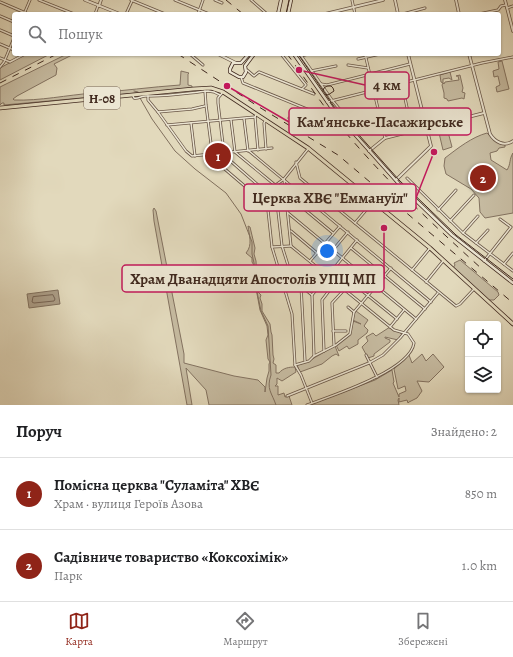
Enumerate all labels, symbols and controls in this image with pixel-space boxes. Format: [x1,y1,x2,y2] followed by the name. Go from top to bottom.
[12,12,501,56] search box
[26,23,48,45] icon: search
[58,24,103,44] text: Пошук
[365,72,409,99] callout: 4 км
[373,75,401,95] text: 4 км
[84,87,120,109] road number: Н-08
[289,108,471,135] callout: Кам'янське-Пасажирське
[297,112,463,132] text: Кам'янське-Пасажирське
[205,141,231,171] pin: 1
[470,163,496,193] pin: 2
[244,184,416,211] callout: Церква ХВЄ "Еммануїл"
[252,188,408,208] text: Церква ХВЄ "Еммануїл"
[317,241,337,261] your location
[122,265,384,292] callout: Храм Дванадцяти Апостолів УПЦ МП
[130,269,376,289] text: Храм Дванадцяти Апостолів УПЦ МП
[465,321,501,393] map controls
[465,321,501,357] button: locate
[465,357,501,393] button: layers
[16,420,62,443] text: Поруч
[431,423,497,440] text: Знайдено: 2
[54,475,260,495] text: Помісна церква "Суламіта" ХВЄ
[27,485,31,502] text: 1
[465,485,497,502] text: 850 m
[54,495,203,512] text: Храм · вулиця Героїв Азова
[54,547,288,567] text: Садівниче товариство «Коксохімік»
[26,557,32,574] text: 2
[462,557,497,574] text: 1.0 km
[54,567,83,584] text: Парк
[65,610,93,649] tab: Карта
[223,610,268,649] tab: Маршрут
[398,610,448,649] tab: Збережені

